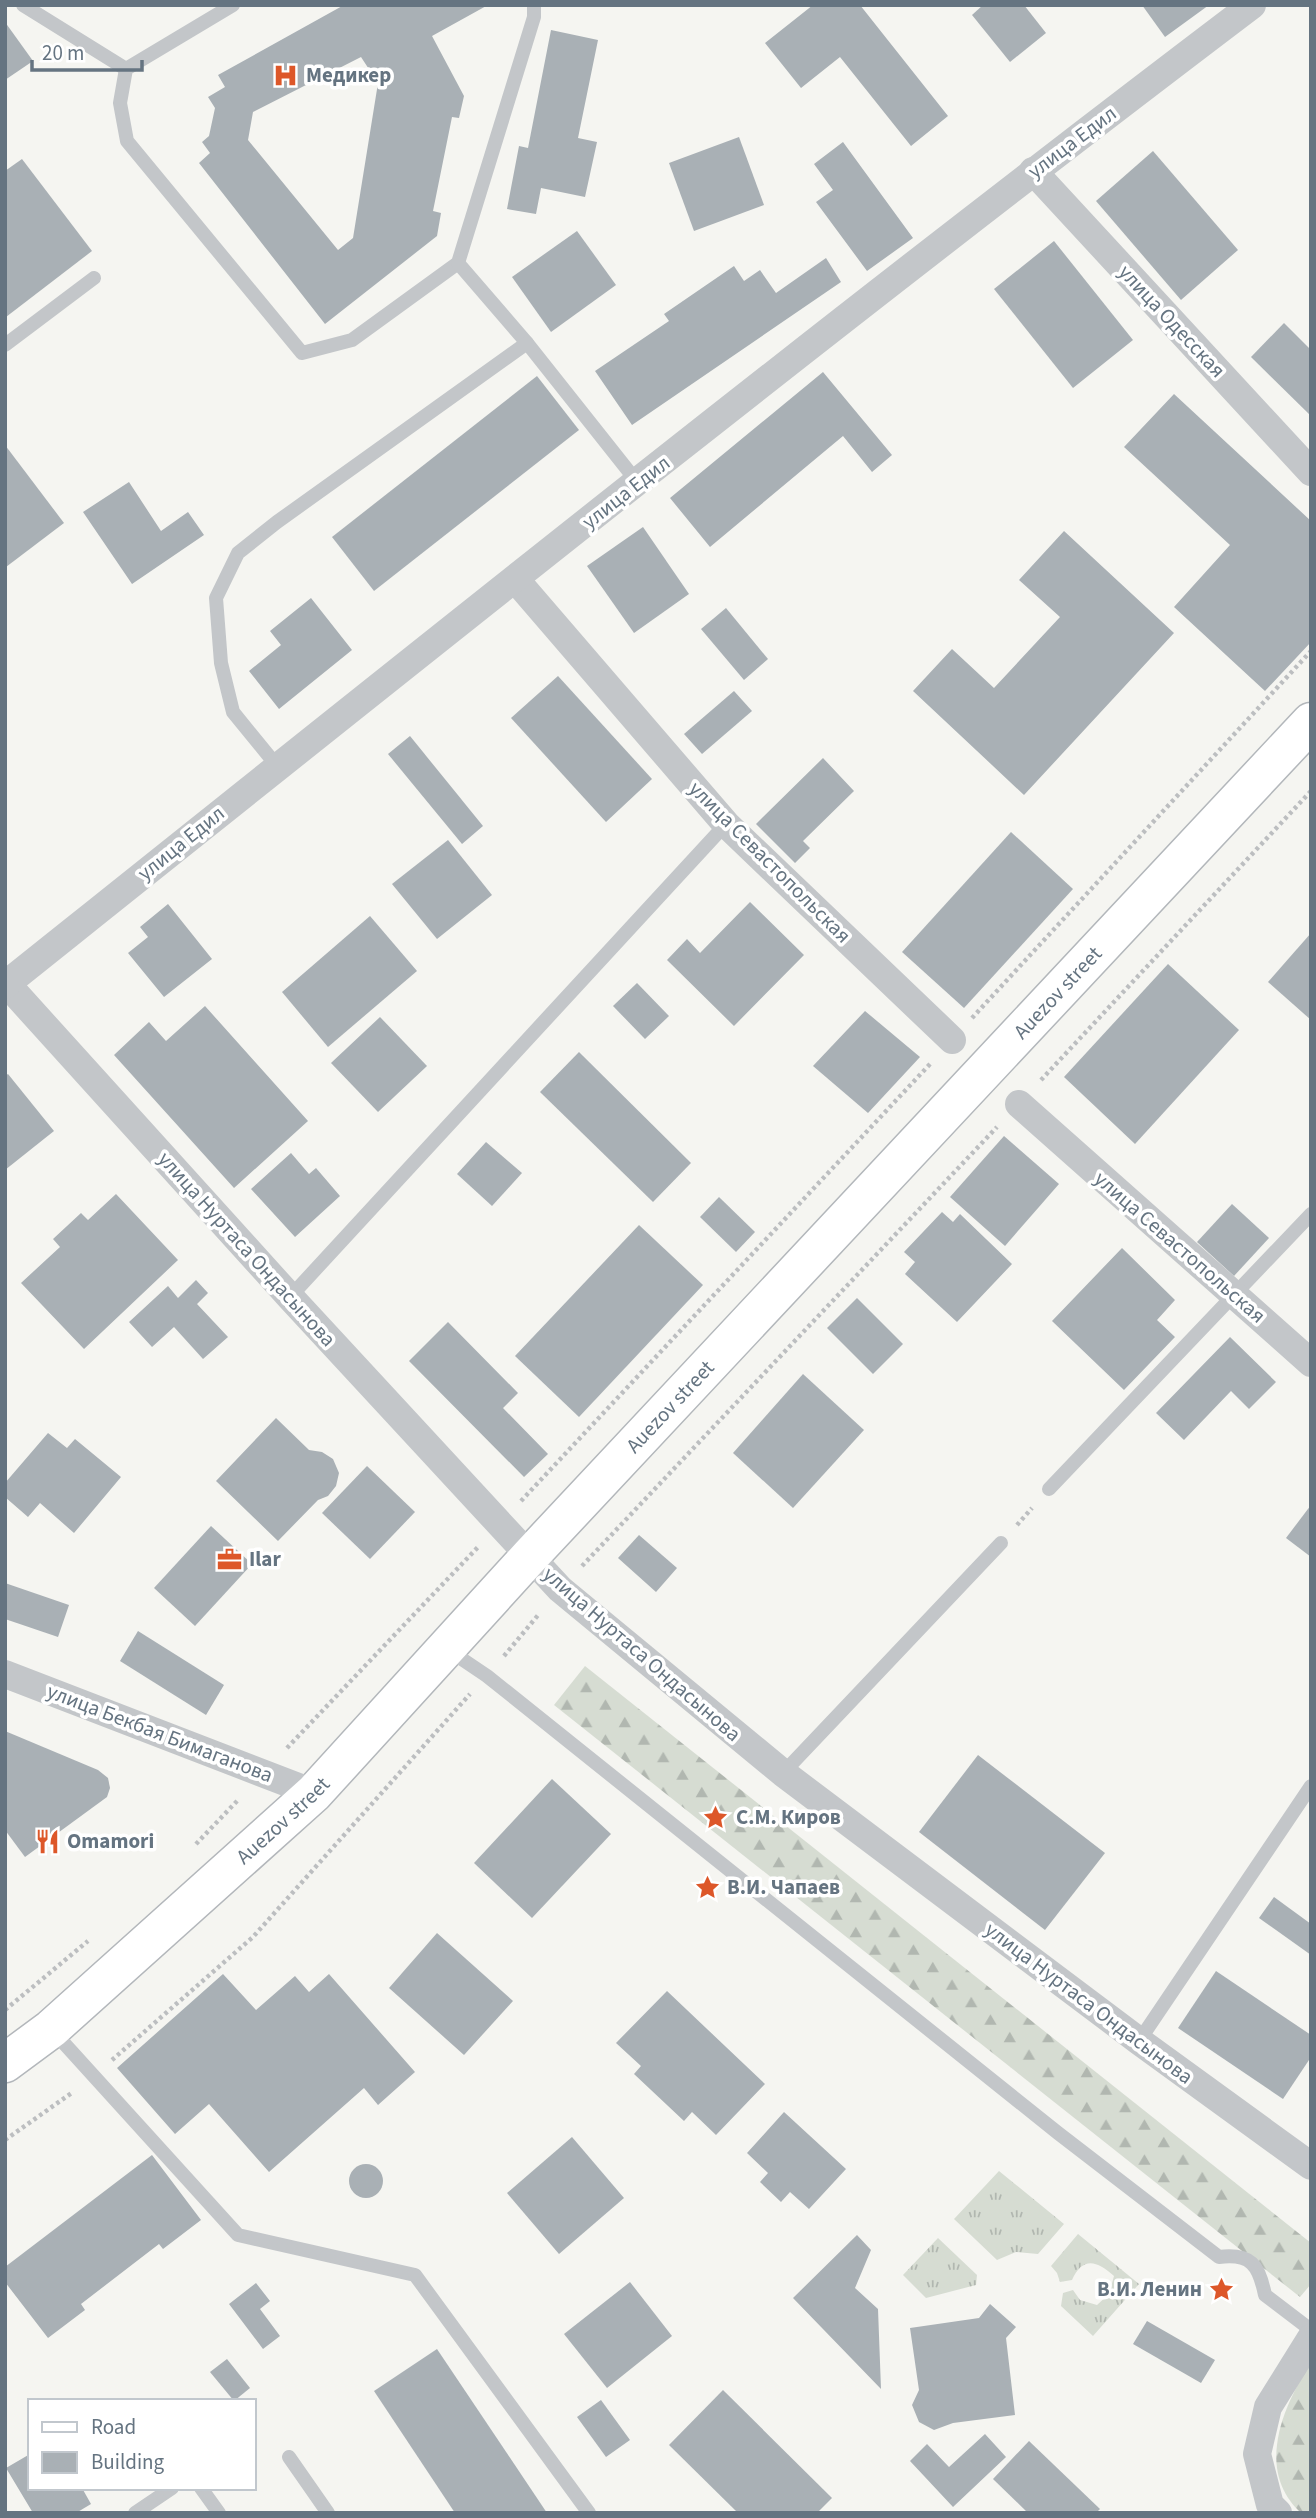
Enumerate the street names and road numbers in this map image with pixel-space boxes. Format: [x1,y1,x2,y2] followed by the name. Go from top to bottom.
[1021,99,1123,185] street label: улица Едил
[1112,258,1232,384] street label: улица Одесская
[576,448,676,536] street label: улица Едил
[682,774,858,950] street label: улица Севастопольская
[131,798,231,888] street label: улица Едил
[1006,940,1109,1046] street label: Auezov street
[151,1145,343,1353] street label: улица Нуртаса Ондасынова
[1088,1164,1272,1330] street label: улица Севастопольская
[619,1353,721,1460] street label: Auezov street
[536,1559,748,1749] street label: улица Нуртаса Ондасынова
[43,1676,277,1790] street label: улица Бекбая Бимаганова
[229,1770,337,1871] street label: Auezov street
[979,1915,1199,2091] street label: улица Нуртаса Ондасынова

